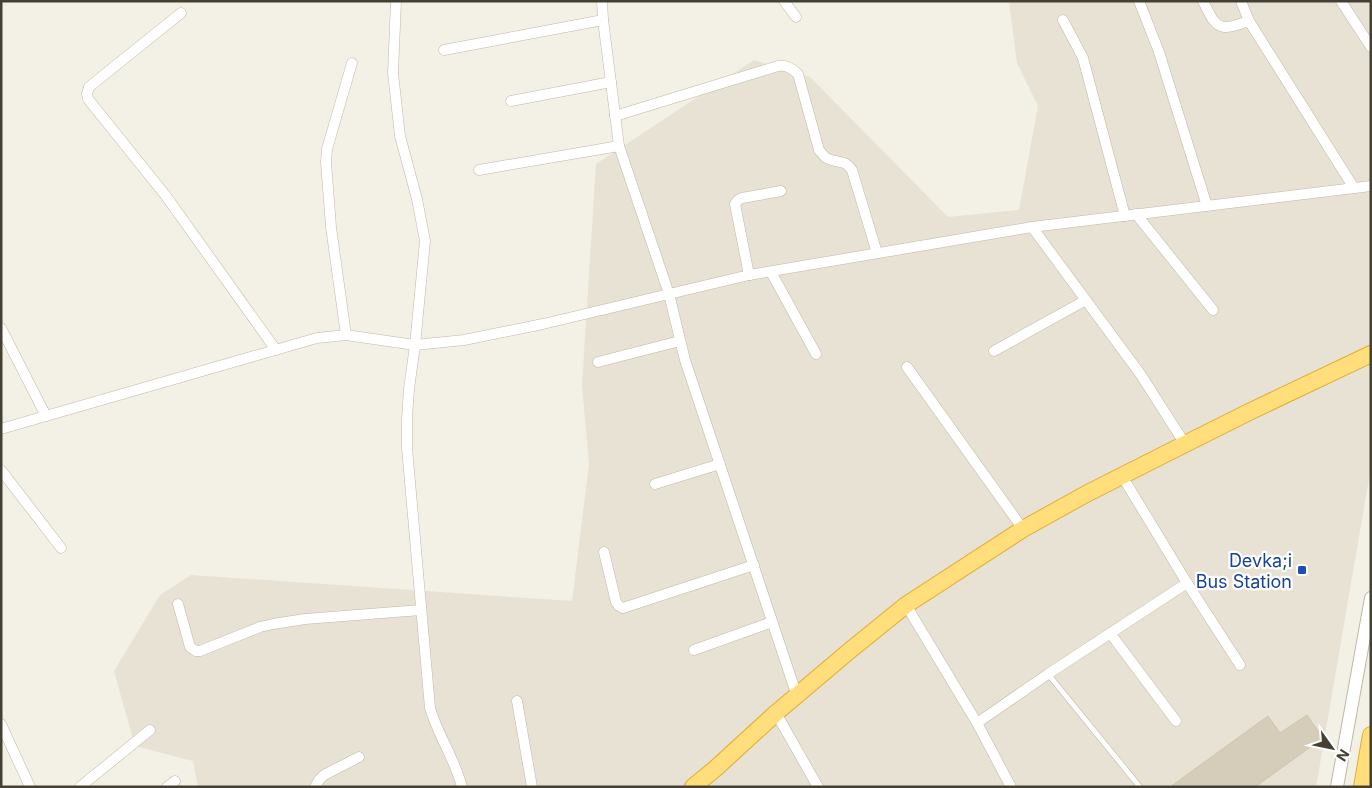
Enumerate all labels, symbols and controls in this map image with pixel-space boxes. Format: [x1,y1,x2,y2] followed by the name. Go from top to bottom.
[1196,550,1292,592] place label: Devka;i Bus Station
[1296,564,1308,576] marker: Devka;i Bus Station
[1307,723,1357,773] north arrow
[1333,746,1353,764] text: N

